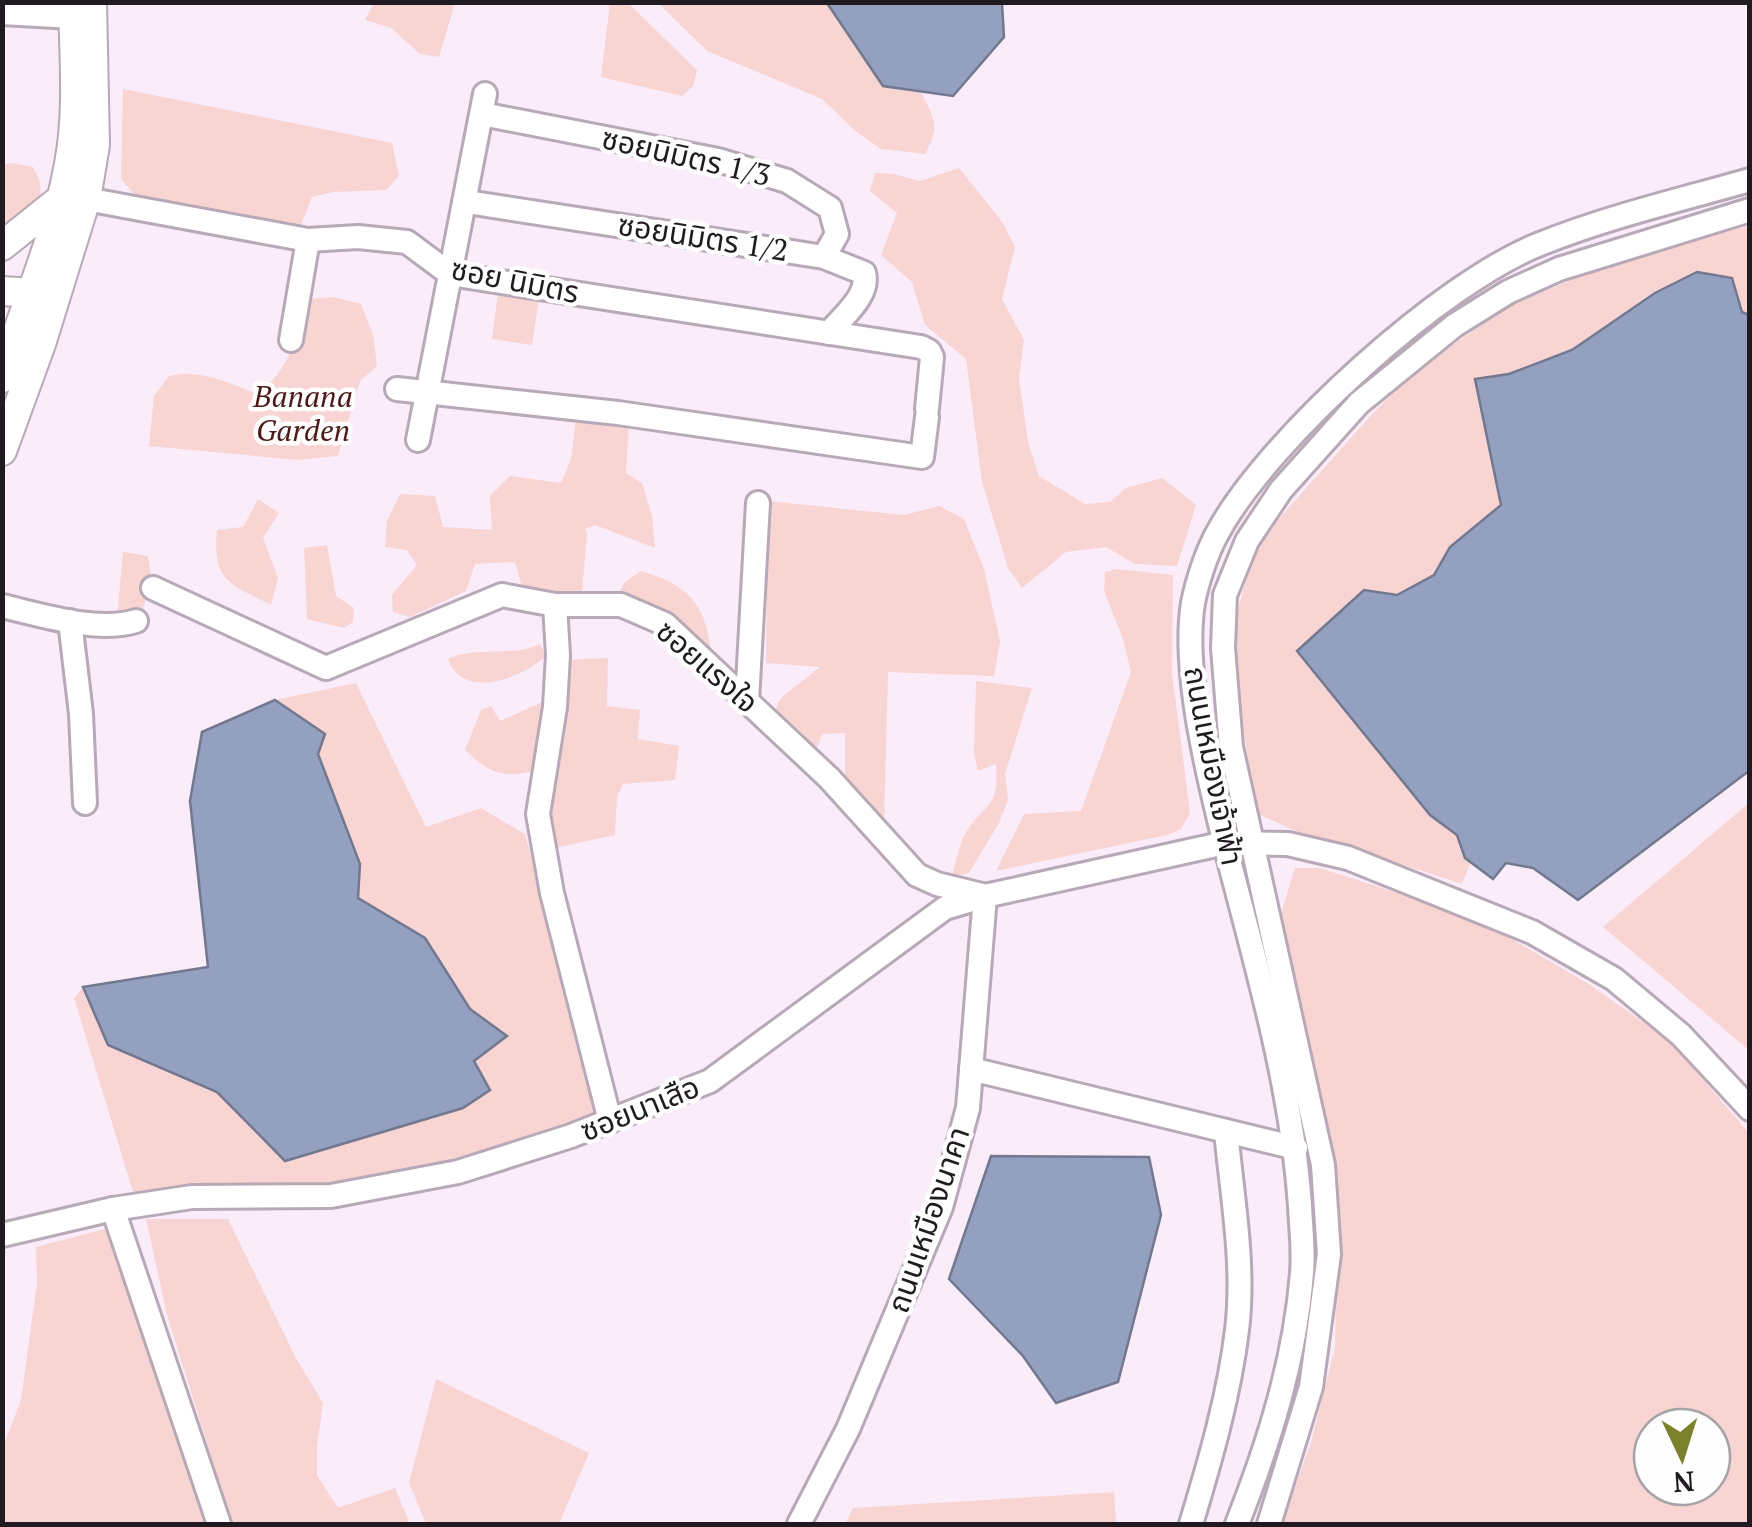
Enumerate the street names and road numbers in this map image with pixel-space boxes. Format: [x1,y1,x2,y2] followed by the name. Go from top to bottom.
[598,117,774,195] street label: ซอยนิมิตร 1/3
[615,204,791,270] street label: ซอยนิมิตร 1/2
[448,248,583,312] street label: ซอย นิมิตร
[648,611,767,722] street label: ซอยแรงใจ
[1175,663,1253,869] street label: ถนนเหมืองเจ้าฟ้า
[574,1066,705,1150] street label: ซอยนาเสือ
[878,1121,979,1318] street label: ถนนเหมืองนาคา

